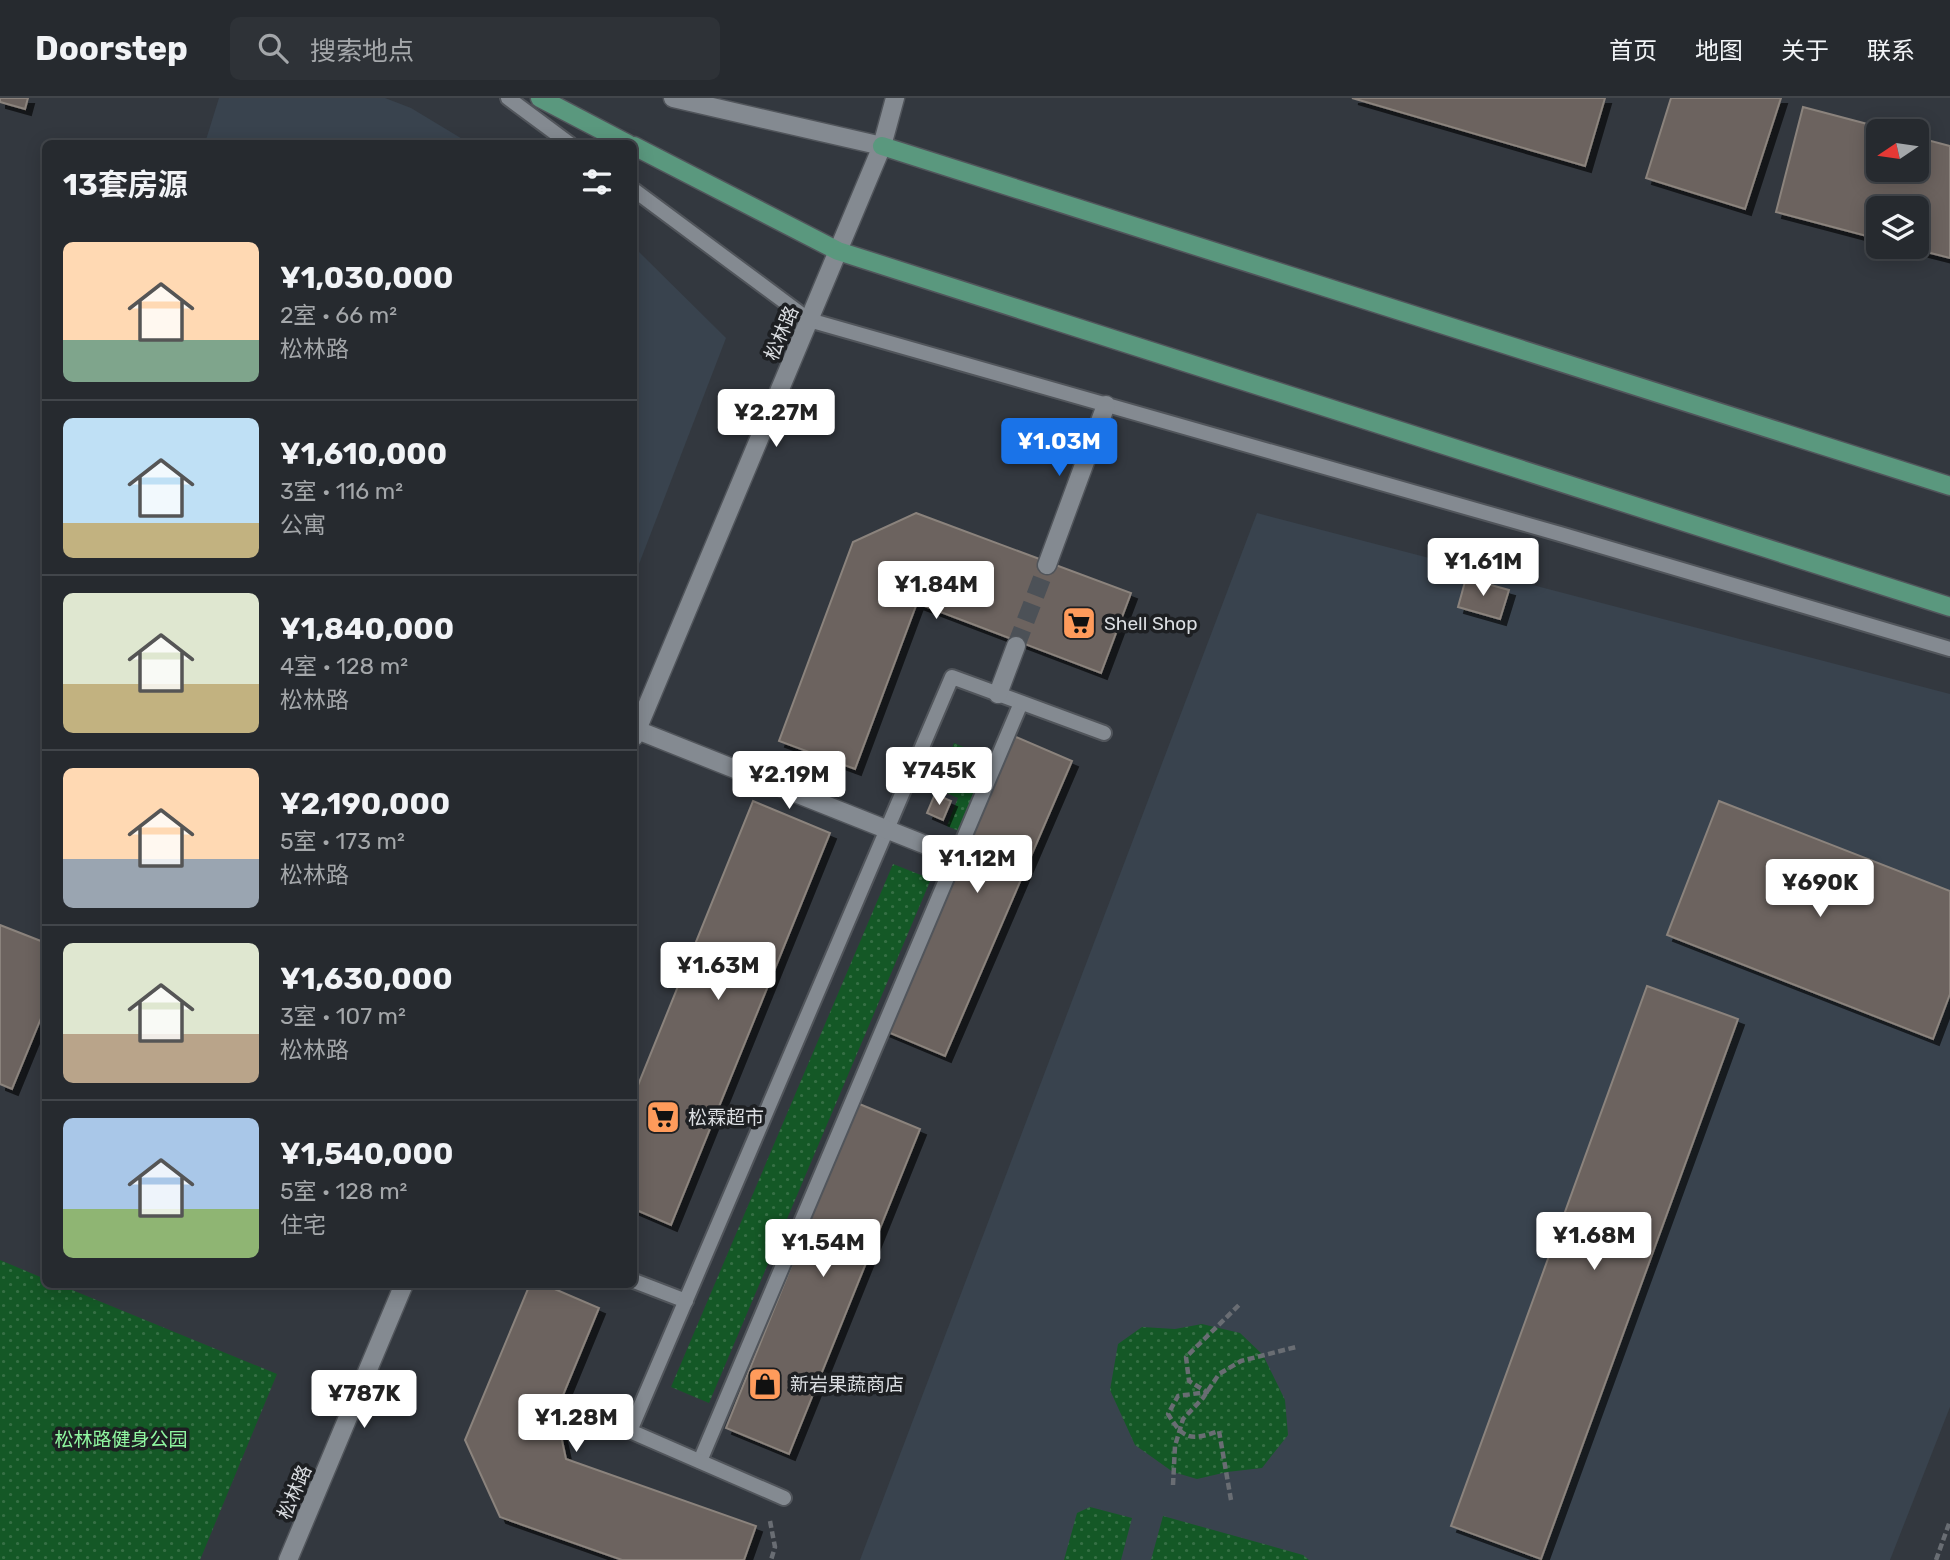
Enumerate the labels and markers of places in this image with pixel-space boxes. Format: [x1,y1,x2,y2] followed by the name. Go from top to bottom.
[719,390,833,449] pin: ¥2.27M
[1002,418,1116,478] pin: ¥1.03M
[1426,538,1540,598] pin: ¥1.61M
[879,561,993,621] pin: ¥1.84M
[1060,604,1098,642] supermarket icon: Shell Shop
[1104,612,1198,635] place label: Shell Shop
[890,748,988,807] pin: ¥745K
[732,752,846,811] pin: ¥2.19M
[920,836,1034,895] pin: ¥1.12M
[1771,860,1869,919] pin: ¥690K
[661,942,775,1002] pin: ¥1.63M
[644,1098,682,1136] supermarket icon: 松霖超市
[688,1106,764,1129] place label: 松霖超市
[1537,1212,1651,1272] pin: ¥1.68M
[766,1220,880,1279] pin: ¥1.54M
[746,1365,784,1403] shop icon: 新岩果蔬商店
[315,1370,413,1430] pin: ¥787K
[790,1373,904,1396] place label: 新岩果蔬商店
[519,1394,633,1454] pin: ¥1.28M

